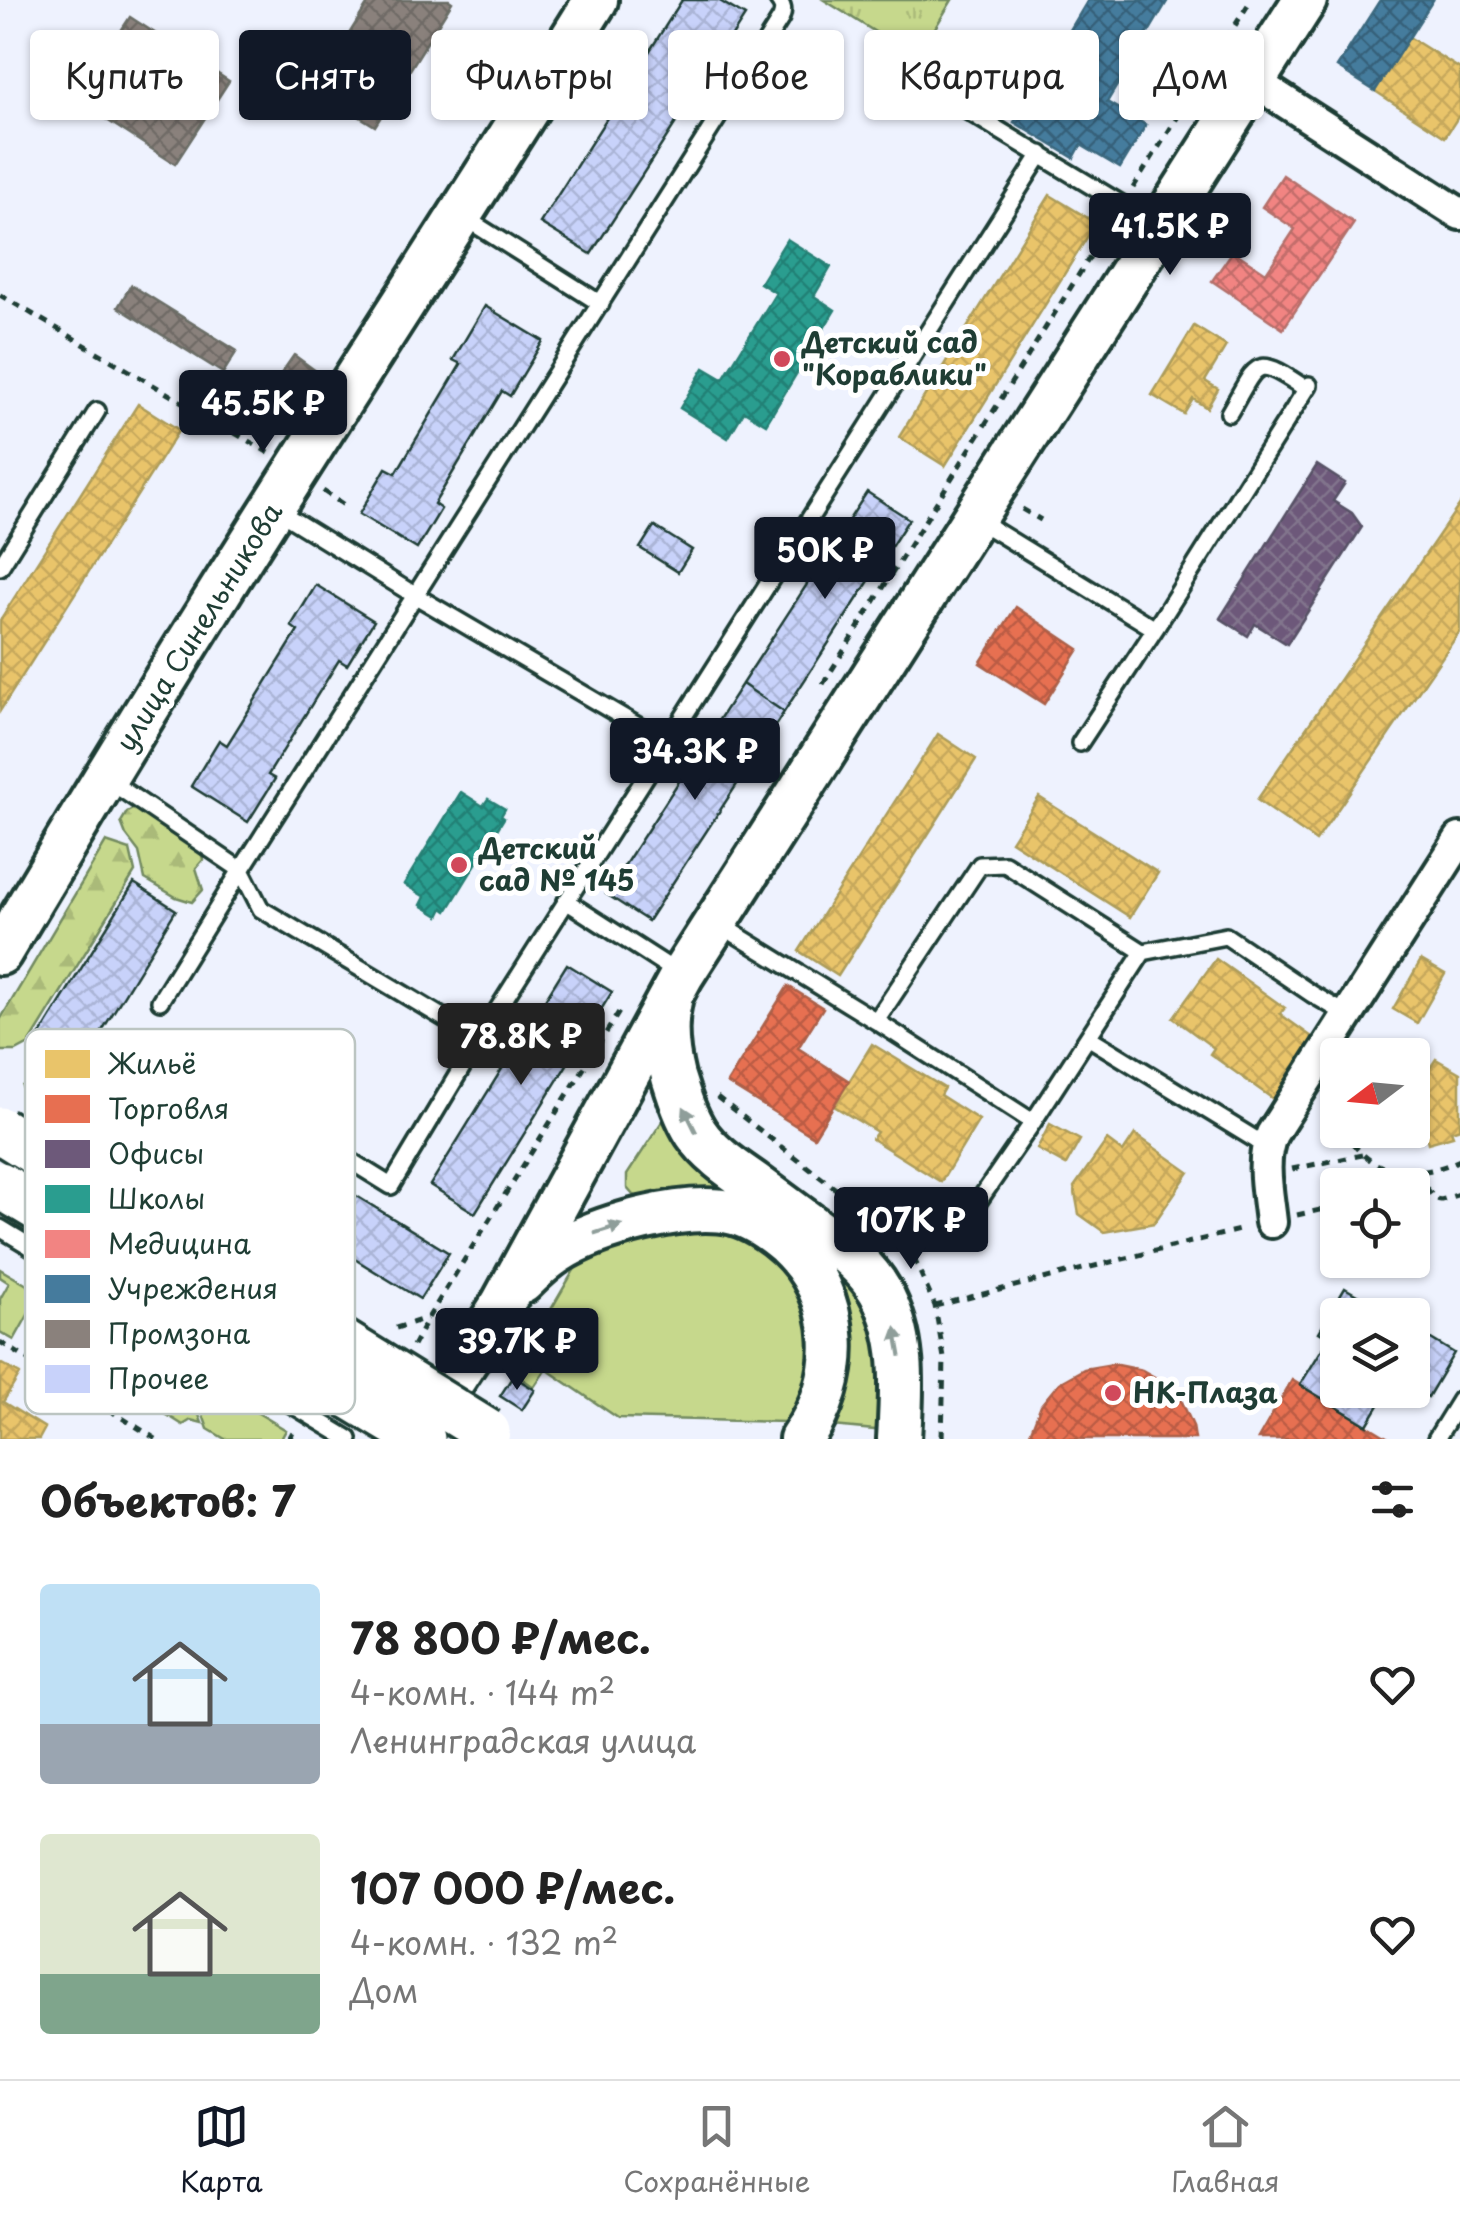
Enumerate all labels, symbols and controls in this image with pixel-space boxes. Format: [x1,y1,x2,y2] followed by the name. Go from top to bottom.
[30,30,219,120] chip: Купить
[239,30,411,120] chip: Снять
[431,30,648,120] chip: Фильтры
[668,30,844,120] chip: Новое
[864,30,1099,120] chip: Квартира
[1119,30,1264,120] chip: Дом
[1078,193,1262,278] pin: 41.5K ₽
[1111,201,1229,249] text: 41.5K ₽
[801,320,987,395] place label: Детский сад "Кораблики"
[771,348,793,370] marker: Детский сад "Кораблики"
[171,370,355,455] pin: 45.5K ₽
[201,378,325,426] text: 45.5K ₽
[104,493,292,759] street label: улица Синельникова
[755,517,895,602] pin: 50K ₽
[776,525,874,573] text: 50K ₽
[603,718,787,803] pin: 34.3K ₽
[632,726,758,774] text: 34.3K ₽
[478,826,635,901] place label: Детский сад № 145
[448,854,470,876] marker: Детский сад № 145
[429,1003,613,1088] pin: 78.8K ₽
[460,1011,582,1059] text: 78.8K ₽
[25,1029,355,1414] legend
[1320,1038,1430,1148] north arrow
[1320,1038,1430,1408] map controls
[107,1041,196,1084] text: Жильё
[108,1086,229,1129] text: Торговля
[682,1105,699,1134] one-way arrow
[108,1131,204,1174] text: Офисы
[1320,1168,1430,1278] button: locate
[108,1176,205,1219] text: Школы
[830,1187,992,1272] pin: 107K ₽
[856,1195,966,1243] text: 107K ₽
[108,1221,251,1264] text: Медицина
[593,1221,623,1236] one-way arrow
[108,1266,278,1309] text: Учреждения
[1320,1298,1430,1408] button: layers
[425,1308,609,1393] pin: 39.7K ₽
[108,1311,251,1354] text: Промзона
[457,1316,577,1364] text: 39.7K ₽
[889,1326,905,1357] one-way arrow
[108,1356,209,1399] text: Прочее
[1133,1370,1278,1413] place label: НК-Плаза
[1102,1382,1124,1404] marker: НК-Плаза
[40,1468,296,1531] text: Объектов: 7
[1365,1472,1420,1527] icon: filters
[350,1605,651,1668] text: 78 800 ₽/мес.
[120,1624,240,1744] icon: home
[1365,1657,1420,1712] icon: heart
[350,1668,615,1716] text: 4-комн. · 144 m²
[350,1716,696,1764] text: Ленинградская улица
[350,1855,675,1918] text: 107 000 ₽/мес.
[120,1874,240,1994] icon: home
[1365,1907,1420,1962] icon: heart
[350,1918,618,1966] text: 4-комн. · 132 m²
[350,1966,419,2014] text: Дом
[180,2099,263,2202] tab: Карта
[623,2099,810,2202] tab: Сохранённые
[1171,2099,1280,2202] tab: Главная

